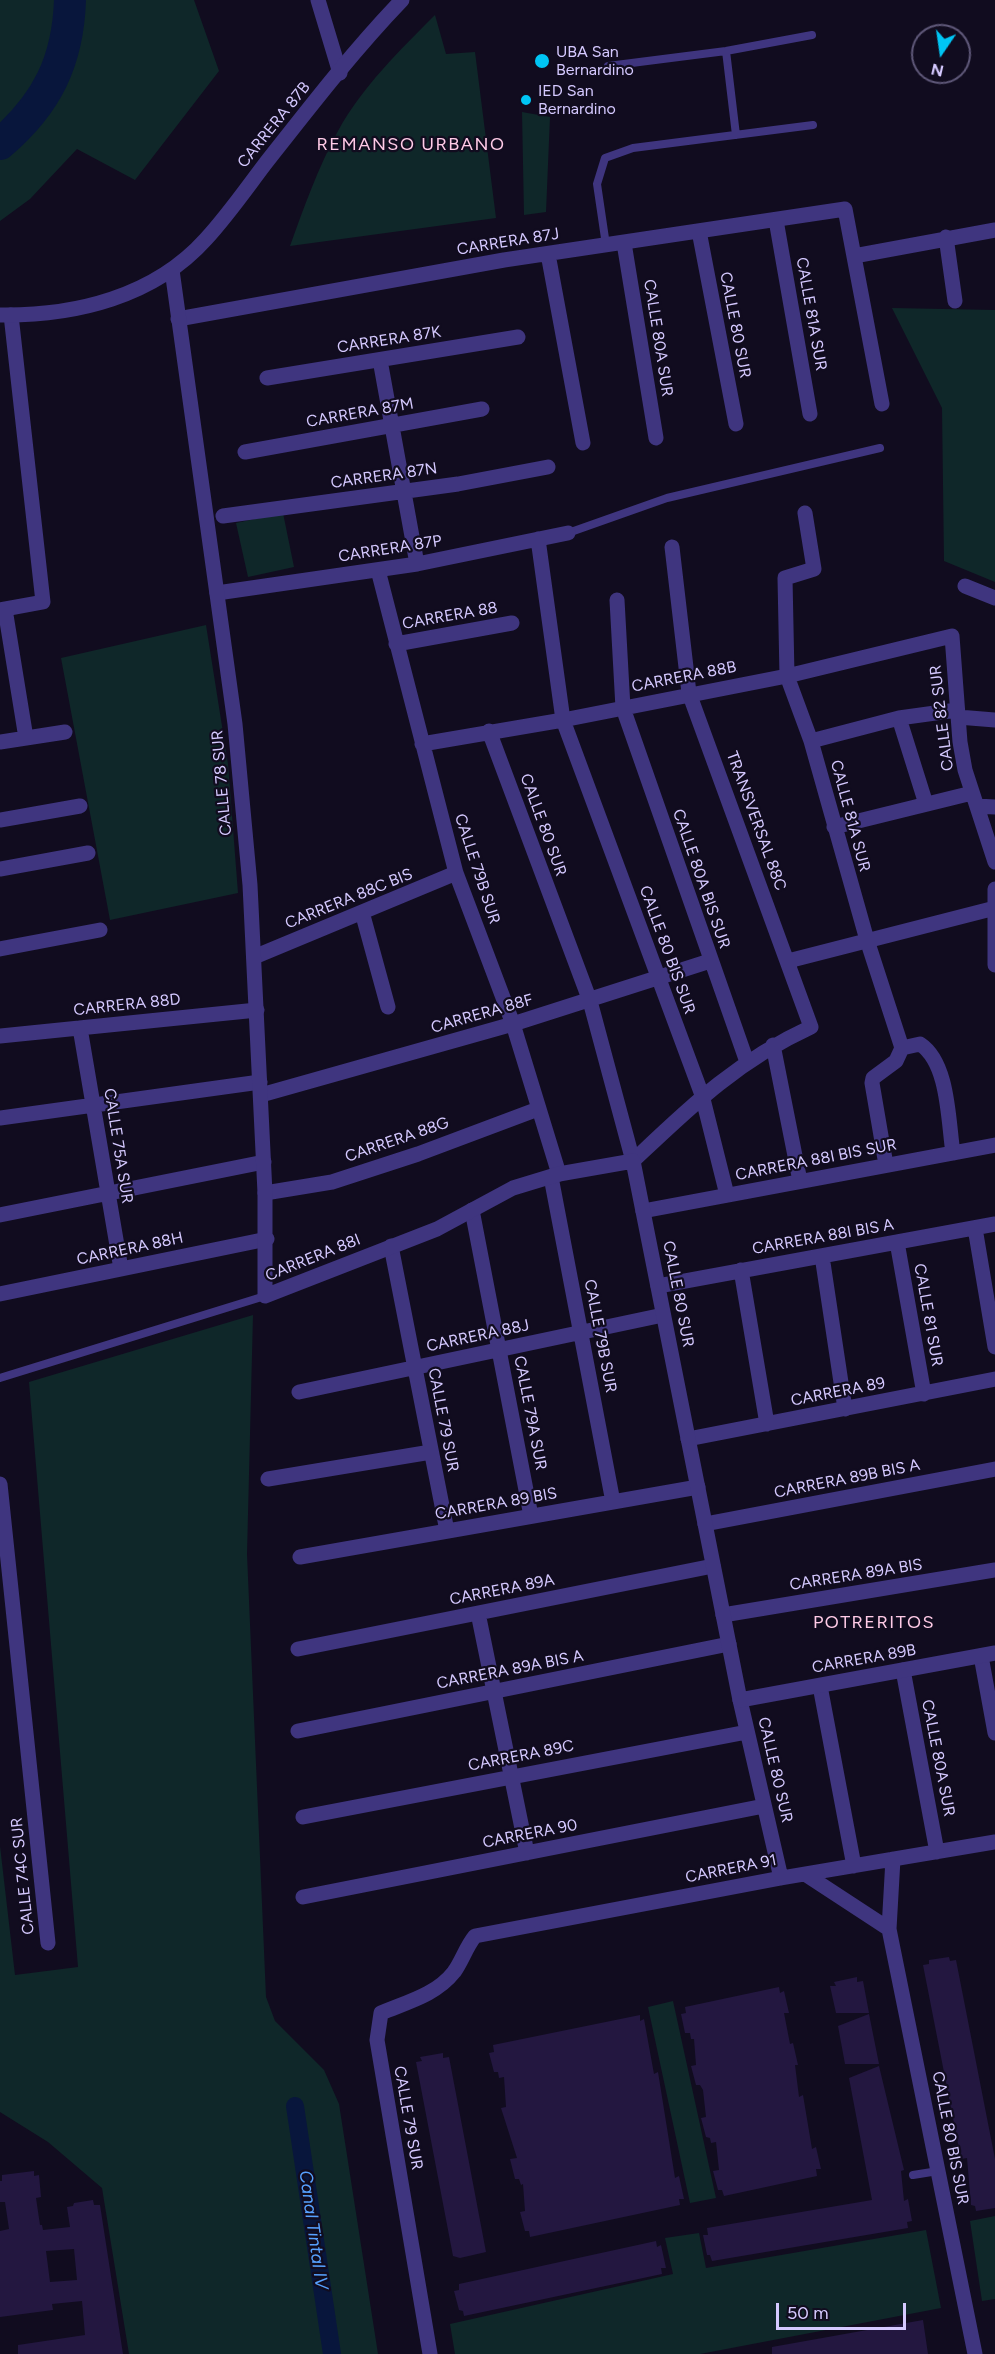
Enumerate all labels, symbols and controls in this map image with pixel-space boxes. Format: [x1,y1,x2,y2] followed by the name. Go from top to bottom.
[911,24,971,84] north arrow
[556,42,634,80] place label: UBA San Bernardino
[533,52,551,70] marker: UBA San Bernardino
[929,59,945,81] text: N
[234,78,314,172] street label: CARRERA 87B
[538,81,616,119] place label: IED San Bernardino
[519,93,533,107] marker: IED San Bernardino
[317,134,505,156] district label: REMANSO URBANO
[455,224,561,260] street label: CARRERA 87J
[792,256,830,372] street label: CALLE 81A SUR
[715,270,755,380] street label: CALLE 80 SUR
[639,278,677,398] street label: CALLE 80A SUR
[336,322,442,358] street label: CARRERA 87K
[305,394,415,432] street label: CARRERA 87M
[329,459,439,493] street label: CARRERA 87N
[337,531,443,567] street label: CARRERA 87P
[401,598,499,634] street label: CARRERA 88
[630,657,738,697] street label: CARRERA 88B
[926,664,958,772] street label: CALLE 82 SUR
[208,729,236,837] street label: CALLE 78 SUR
[722,749,790,893] street label: TRANSVERSAL 88C
[826,758,874,874] street label: CALLE 81A SUR
[516,771,570,879] street label: CALLE 80 SUR
[668,807,734,951] street label: CALLE 80A BIS SUR
[450,811,504,927] street label: CALLE 79B SUR
[282,865,416,933] street label: CARRERA 88C BIS
[635,883,699,1017] street label: CALLE 80 BIS SUR
[73,990,181,1020] street label: CARRERA 88D
[429,990,535,1038] street label: CARRERA 88F
[99,1087,137,1205] street label: CALLE 75A SUR
[343,1113,451,1167] street label: CARRERA 88G
[734,1135,898,1185] street label: CARRERA 88I BIS SUR
[751,1215,895,1259] street label: CARRERA 88I BIS A
[75,1228,185,1270] street label: CARRERA 88H
[263,1230,363,1286] street label: CARRERA 88I
[658,1239,698,1349] street label: CALLE 80 SUR
[910,1262,946,1368] street label: CALLE 81 SUR
[580,1278,620,1394] street label: CALLE 79B SUR
[425,1316,531,1356] street label: CARRERA 88J
[510,1354,550,1472] street label: CALLE 79A SUR
[424,1367,462,1473] street label: CALLE 79 SUR
[789,1373,887,1411] street label: CARRERA 89
[773,1455,921,1503] street label: CARRERA 89B BIS A
[434,1484,558,1524] street label: CARRERA 89 BIS
[788,1555,924,1595] street label: CARRERA 89A BIS
[448,1570,556,1610] street label: CARRERA 89A
[813,1612,935,1634] district label: POTRERITOS
[810,1640,918,1678] street label: CARRERA 89B
[435,1646,585,1694] street label: CARRERA 89A BIS A
[917,1698,959,1818] street label: CALLE 80A SUR
[754,1715,796,1825] street label: CALLE 80 SUR
[467,1736,575,1776] street label: CARRERA 89C
[481,1815,579,1853] street label: CARRERA 90
[7,1817,39,1935] street label: CALLE 74C SUR
[684,1851,778,1887] street label: CARRERA 91
[389,2065,427,2171] street label: CALLE 79 SUR
[928,2070,972,2206] street label: CALLE 80 BIS SUR
[294,2169,332,2291] water label: Canal Tintal IV
[779,2291,910,2329] scale bar
[787,2302,829,2324] text: 50 m

